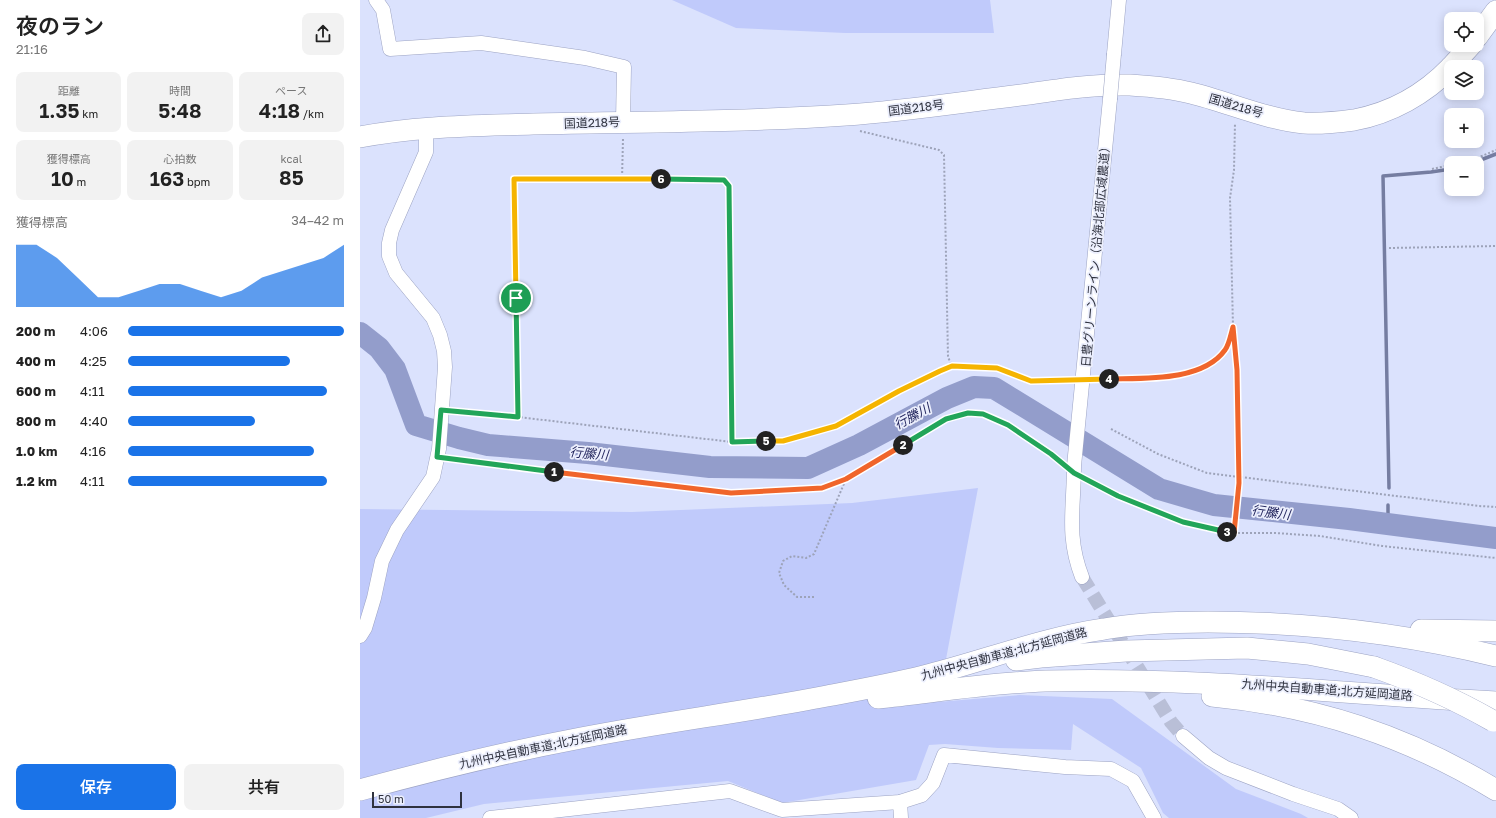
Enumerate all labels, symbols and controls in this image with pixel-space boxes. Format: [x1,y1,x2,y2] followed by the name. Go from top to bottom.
[16,12,104,39] text: 夜のラン
[1444,12,1484,196] map controls
[1444,12,1484,52] button: locate
[302,13,344,55] button: share
[16,41,48,57] text: 21:16
[1444,60,1484,100] button: layers
[58,84,80,97] text: 距離
[169,84,191,97] text: 時間
[275,84,308,97] text: ペース
[1207,91,1265,120] street label: 国道218号
[887,97,945,118] street label: 国道218号
[39,98,79,122] text: 1.35
[158,98,202,122] text: 5:48
[259,98,300,122] text: 4:18
[79,107,98,120] text: km
[300,107,324,120] text: /km
[1444,108,1484,148] button: +
[564,114,620,131] street label: 国道218号
[1078,140,1113,368] street label: 日豊グリーンライン（沿海北部広域農道）
[47,152,91,165] text: 獲得標高
[163,152,196,165] text: 心拍数
[280,152,302,165] text: kcal
[1444,156,1484,196] button: −
[279,165,304,189] text: 85
[51,166,74,190] text: 10
[150,166,184,190] text: 163
[651,169,671,189] pin: 6
[658,172,665,185] text: 6
[74,175,86,188] text: m
[184,175,210,188] text: bpm
[291,212,344,228] text: 34–42 m
[16,214,68,230] text: 獲得標高
[499,281,533,315] pin
[505,287,527,309] icon: arrive
[16,323,55,339] text: 200 m
[80,323,108,339] text: 4:06
[16,353,56,369] text: 400 m
[80,353,107,369] text: 4:25
[1099,369,1119,389] pin: 4
[1106,372,1112,385] text: 4
[16,383,56,399] text: 600 m
[80,383,104,399] text: 4:11
[891,399,935,432] water label: 行縢川
[16,413,56,429] text: 800 m
[80,413,108,429] text: 4:40
[756,431,776,451] pin: 5
[763,434,769,447] text: 5
[893,435,913,455] pin: 2
[900,438,906,451] text: 2
[16,443,57,459] text: 1.0 km
[80,443,106,459] text: 4:16
[569,443,611,463] water label: 行縢川
[544,462,564,482] pin: 1
[551,465,557,478] text: 1
[16,473,57,489] text: 1.2 km
[80,473,104,489] text: 4:11
[1251,502,1293,523] water label: 行縢川
[1217,522,1237,542] pin: 3
[1224,525,1230,538] text: 3
[919,624,1089,683] street label: 九州中央自動車道;北方延岡道路
[1241,676,1413,703] street label: 九州中央自動車道;北方延岡道路
[457,721,628,772] street label: 九州中央自動車道;北方延岡道路
[16,764,176,810] button: 保存
[184,764,344,810] button: 共有
[372,790,462,809] scale bar
[378,792,404,805] text: 50 m

